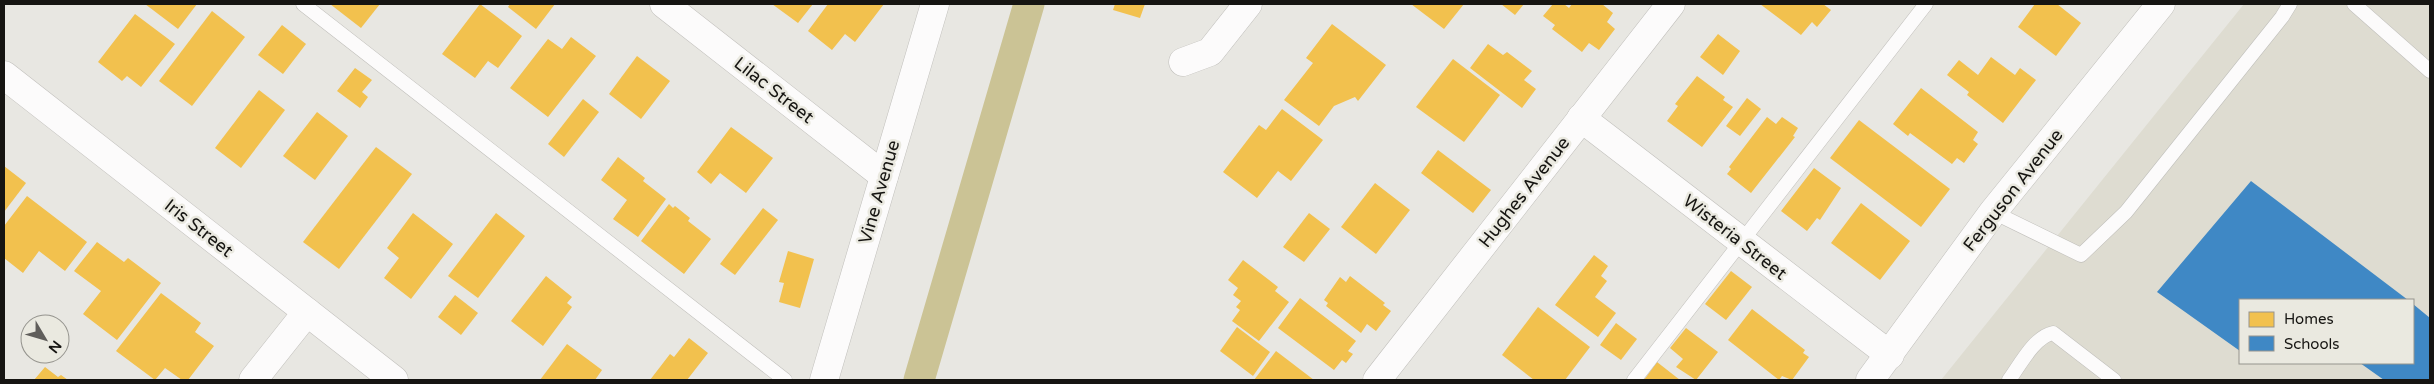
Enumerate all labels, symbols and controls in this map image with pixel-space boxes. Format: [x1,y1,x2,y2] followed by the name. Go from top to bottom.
[730,52,818,128] street label: Lilac Street
[1958,125,2068,255] street label: Ferguson Avenue
[1474,132,1574,252] street label: Hughes Avenue
[854,138,904,246] street label: Vine Avenue
[1679,190,1791,284] street label: Wisteria Street
[160,194,238,262] street label: Iris Street
[2239,299,2414,364] legend
[2284,310,2334,328] text: Homes
[20,314,70,364] north arrow
[2284,335,2340,353] text: Schools
[45,337,65,356] text: N

